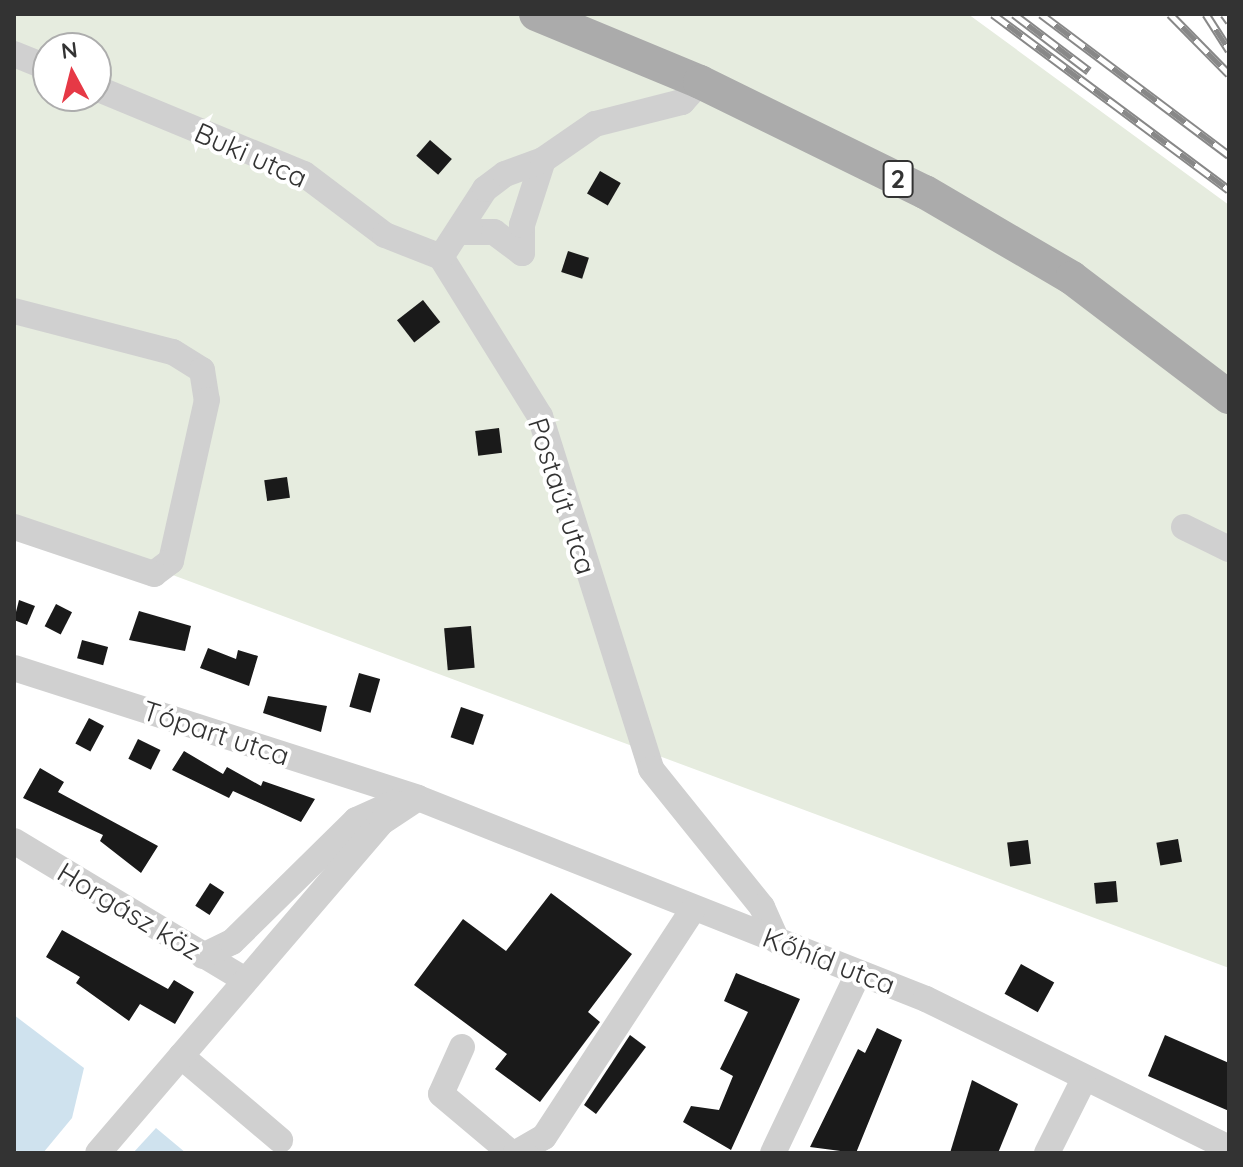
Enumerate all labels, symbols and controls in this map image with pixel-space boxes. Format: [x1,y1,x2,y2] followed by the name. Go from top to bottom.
[32,32,112,112] north arrow
[60,35,79,65] text: N
[190,115,312,195] street label: Buki utca
[882,157,914,201] road number: 2
[521,414,603,578] street label: Postaút utca
[138,693,294,773] street label: Tópart utca
[51,855,207,967] street label: Horgász köz
[758,920,900,1002] street label: Kőhíd utca

